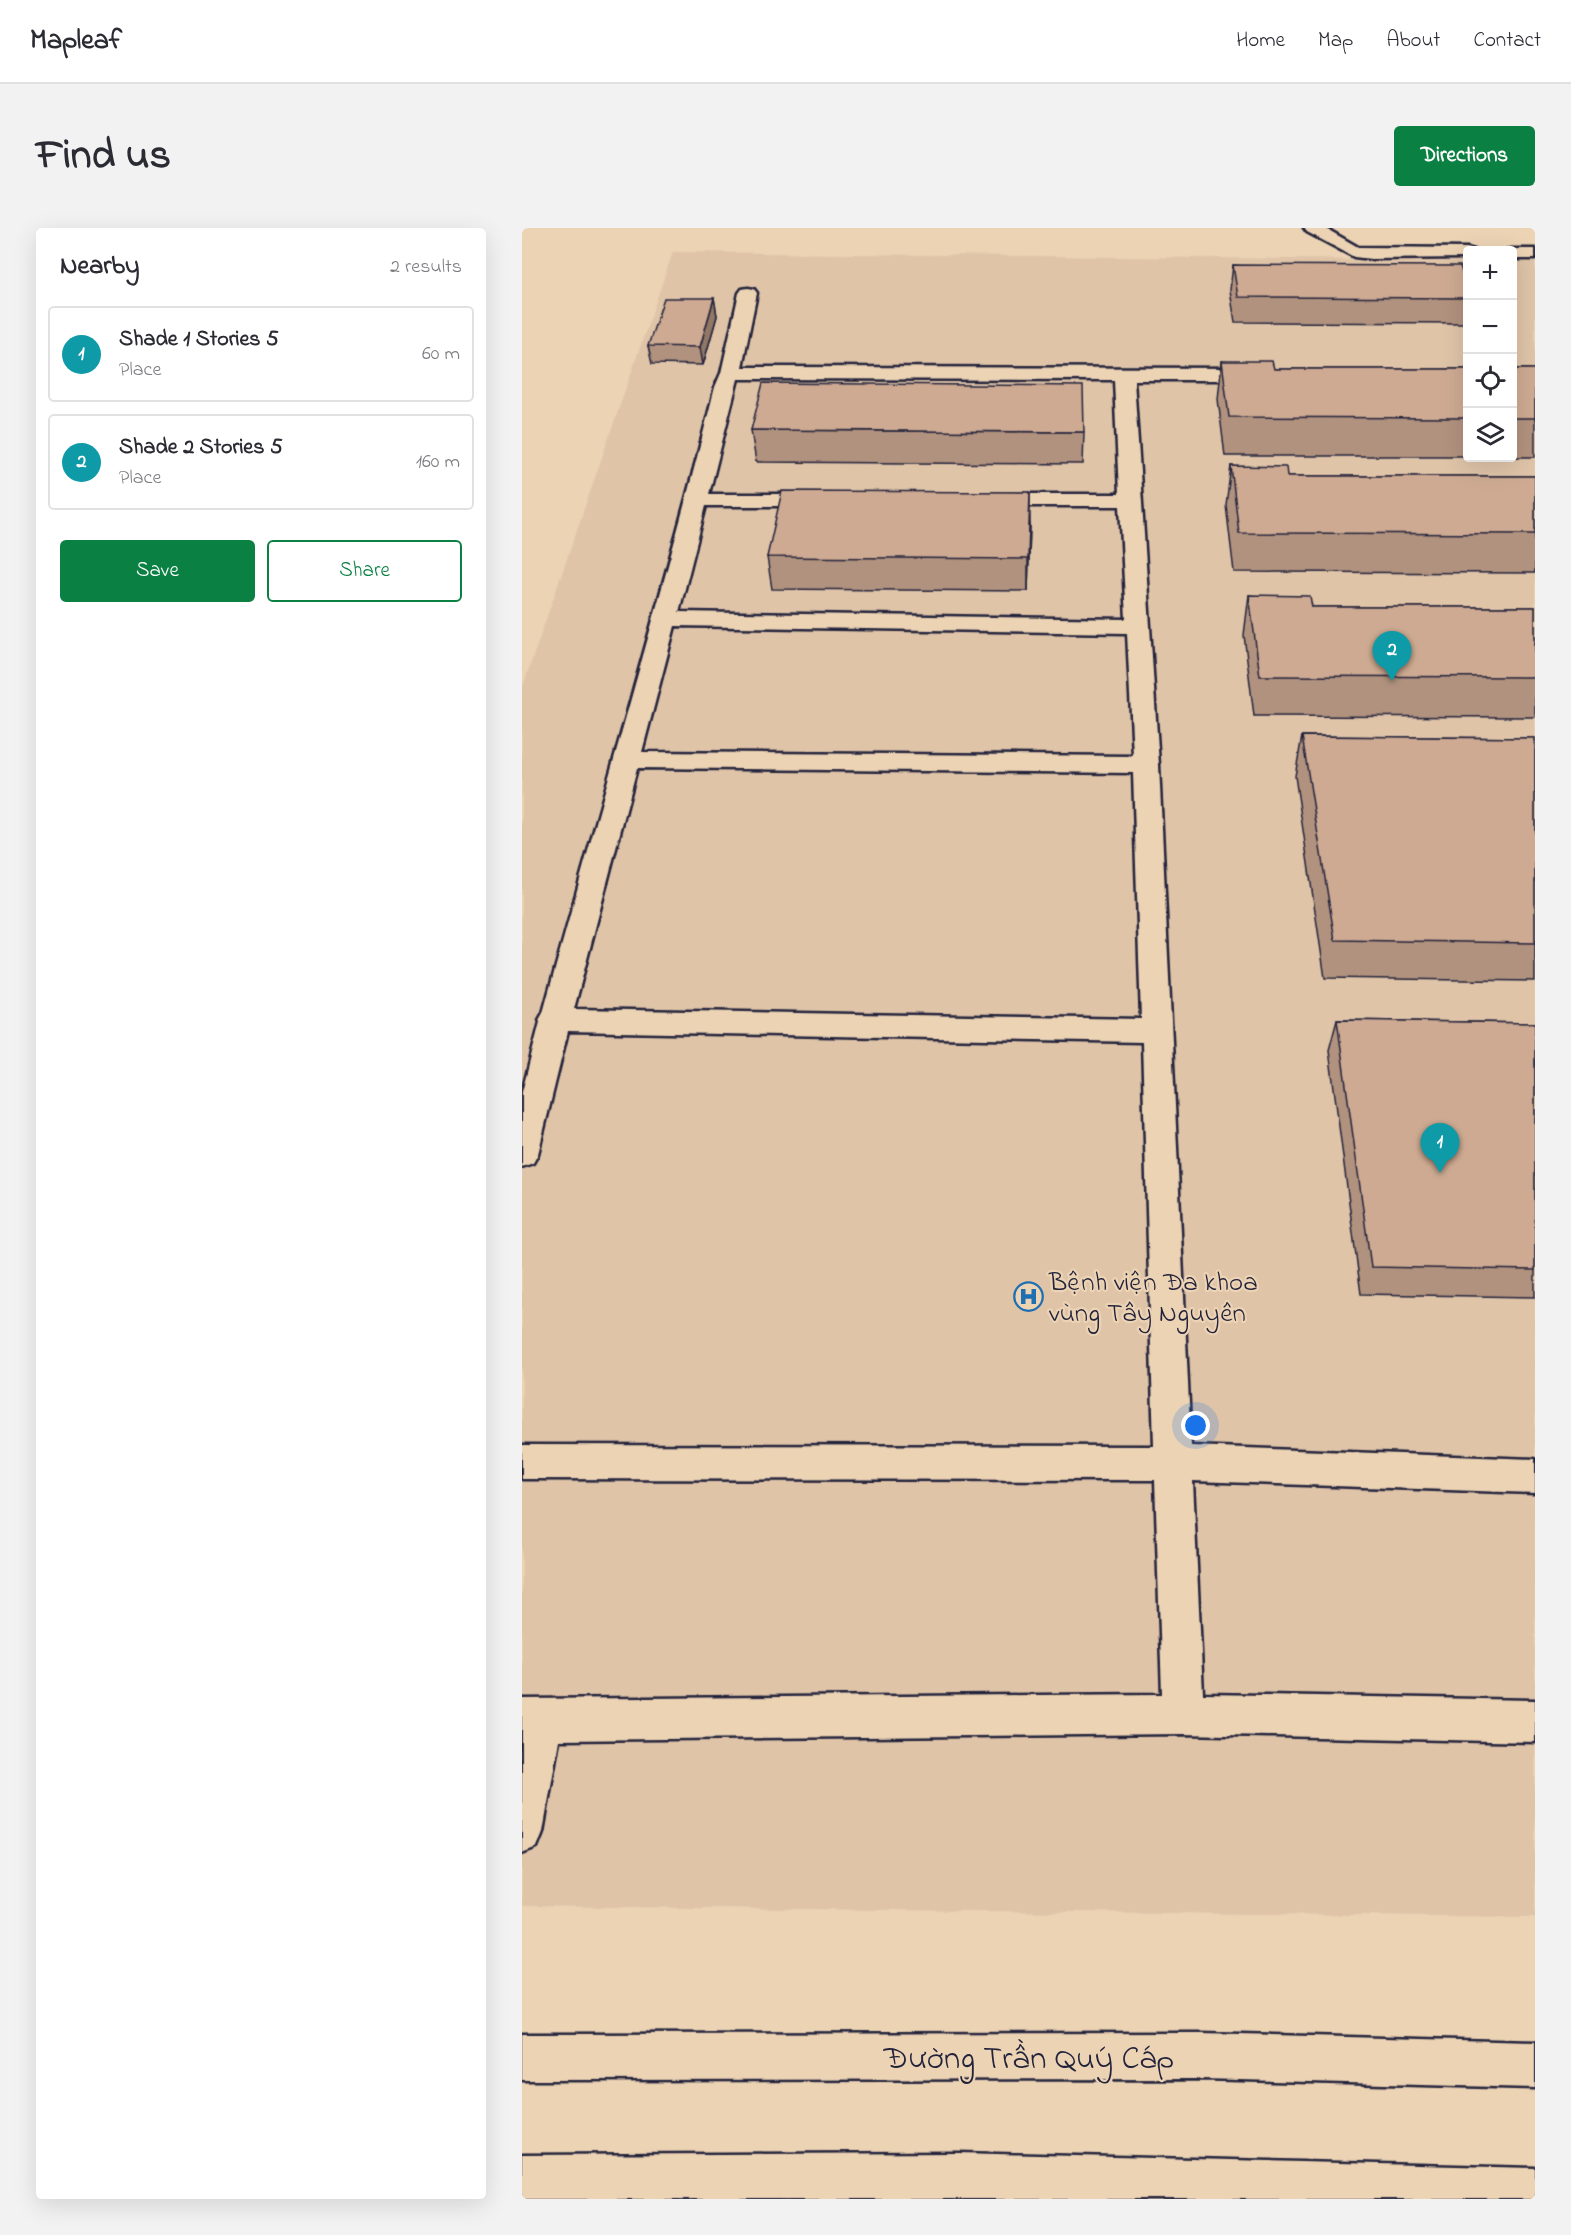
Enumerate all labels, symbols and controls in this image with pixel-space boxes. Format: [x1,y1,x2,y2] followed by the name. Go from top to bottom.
[30,21,122,62] text: Mapleaf
[1236,26,1285,56] text: Home
[1318,26,1353,56] text: Map
[1386,26,1440,56] text: About
[1473,26,1541,56] text: Contact
[36,126,171,187] text: Find us
[1394,126,1535,186] button: Directions
[1463,246,1517,462] map controls
[1463,246,1517,300] button: +
[60,248,139,286] text: Nearby
[390,253,462,282] text: 2 results
[1463,300,1517,354] button: −
[119,324,279,356] text: Shade 1 Stories 5
[78,340,85,369] text: 1
[422,340,460,369] text: 60 m
[1463,354,1517,408] button: locate
[119,356,161,385] text: Place
[1463,408,1517,462] button: layers
[119,432,282,464] text: Shade 2 Stories 5
[77,448,86,477] text: 2
[416,448,460,477] text: 160 m
[119,464,161,493] text: Place
[60,540,255,602] button: Save
[267,540,462,602] button: Share
[1372,632,1412,681] pin: 2
[1420,1124,1460,1173] pin: 1
[1048,1264,1258,1334] place label: Bệnh viện Đa khoa vùng Tây Nguyên
[1012,1281,1044,1313] hospital icon: Bệnh viện Đa khoa vùng Tây Nguyên
[1181,1411,1210,1440] your location
[883,2036,1174,2084] street label: Đường Trần Quý Cáp

